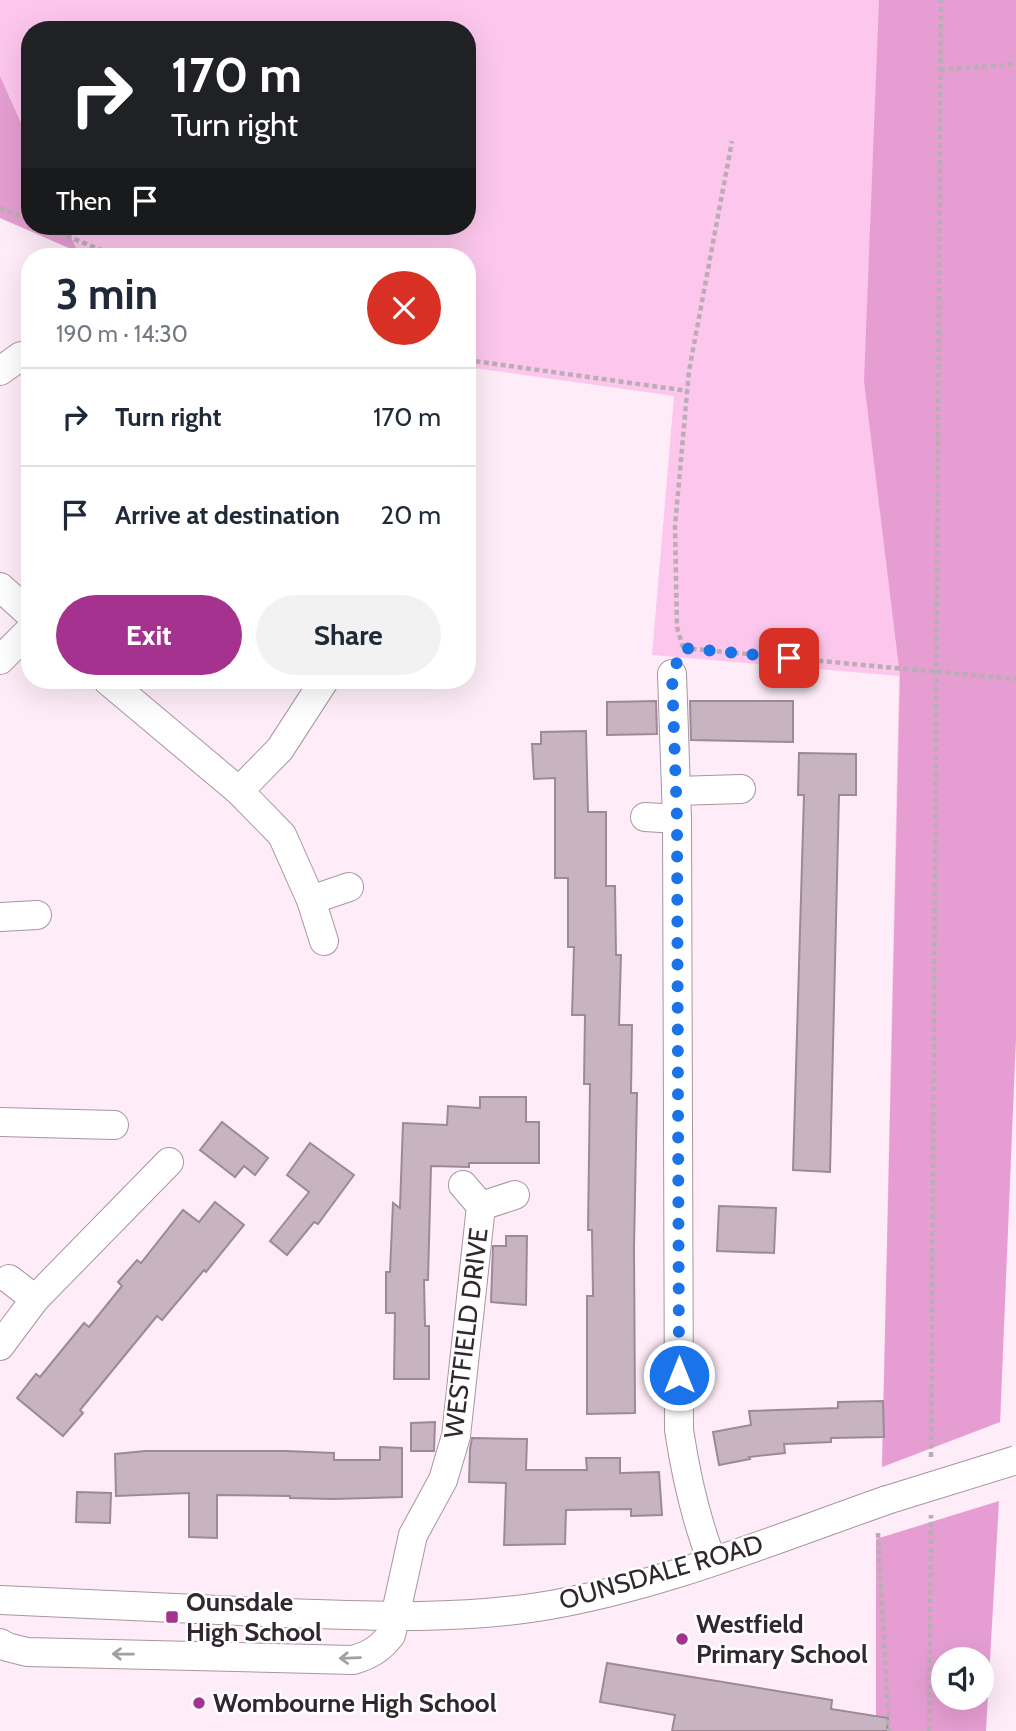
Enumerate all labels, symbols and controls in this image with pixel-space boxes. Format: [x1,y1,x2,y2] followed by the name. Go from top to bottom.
[171,45,302,104] text: 170 m
[56,49,147,140] icon: right
[171,105,298,144] text: Turn right
[126,182,164,220] icon: arrive
[56,185,112,217] text: Then
[56,268,158,320] text: 3 min
[367,271,441,345] button: close
[56,320,188,348] text: 190 m · 14:30
[56,398,94,436] icon: right
[115,401,221,433] text: Turn right
[373,401,441,433] text: 170 m
[56,496,94,534] icon: arrive
[115,499,340,531] text: Arrive at destination
[381,499,441,531] text: 20 m
[56,595,242,675] button: Exit
[256,595,441,675] button: Share
[759,628,819,688] pin
[770,639,808,677] icon: arrive
[437,1226,495,1440] street label: WESTFIELD DRIVE
[642,1338,716,1412] position arrow
[555,1528,767,1616] street label: OUNSDALE ROAD
[186,1586,322,1648] place label: Ounsdale High School
[696,1608,868,1670] place label: Westfield Primary School
[164,1609,180,1625] marker: Ounsdale High School
[674,1631,690,1647] marker: Westfield Primary School
[111,1647,134,1661] one-way arrow
[931,1647,994,1710] map controls
[931,1647,994,1710] button: sound
[339,1652,362,1665] one-way arrow
[213,1687,497,1719] place label: Wombourne High School
[191,1695,207,1711] marker: Wombourne High School

